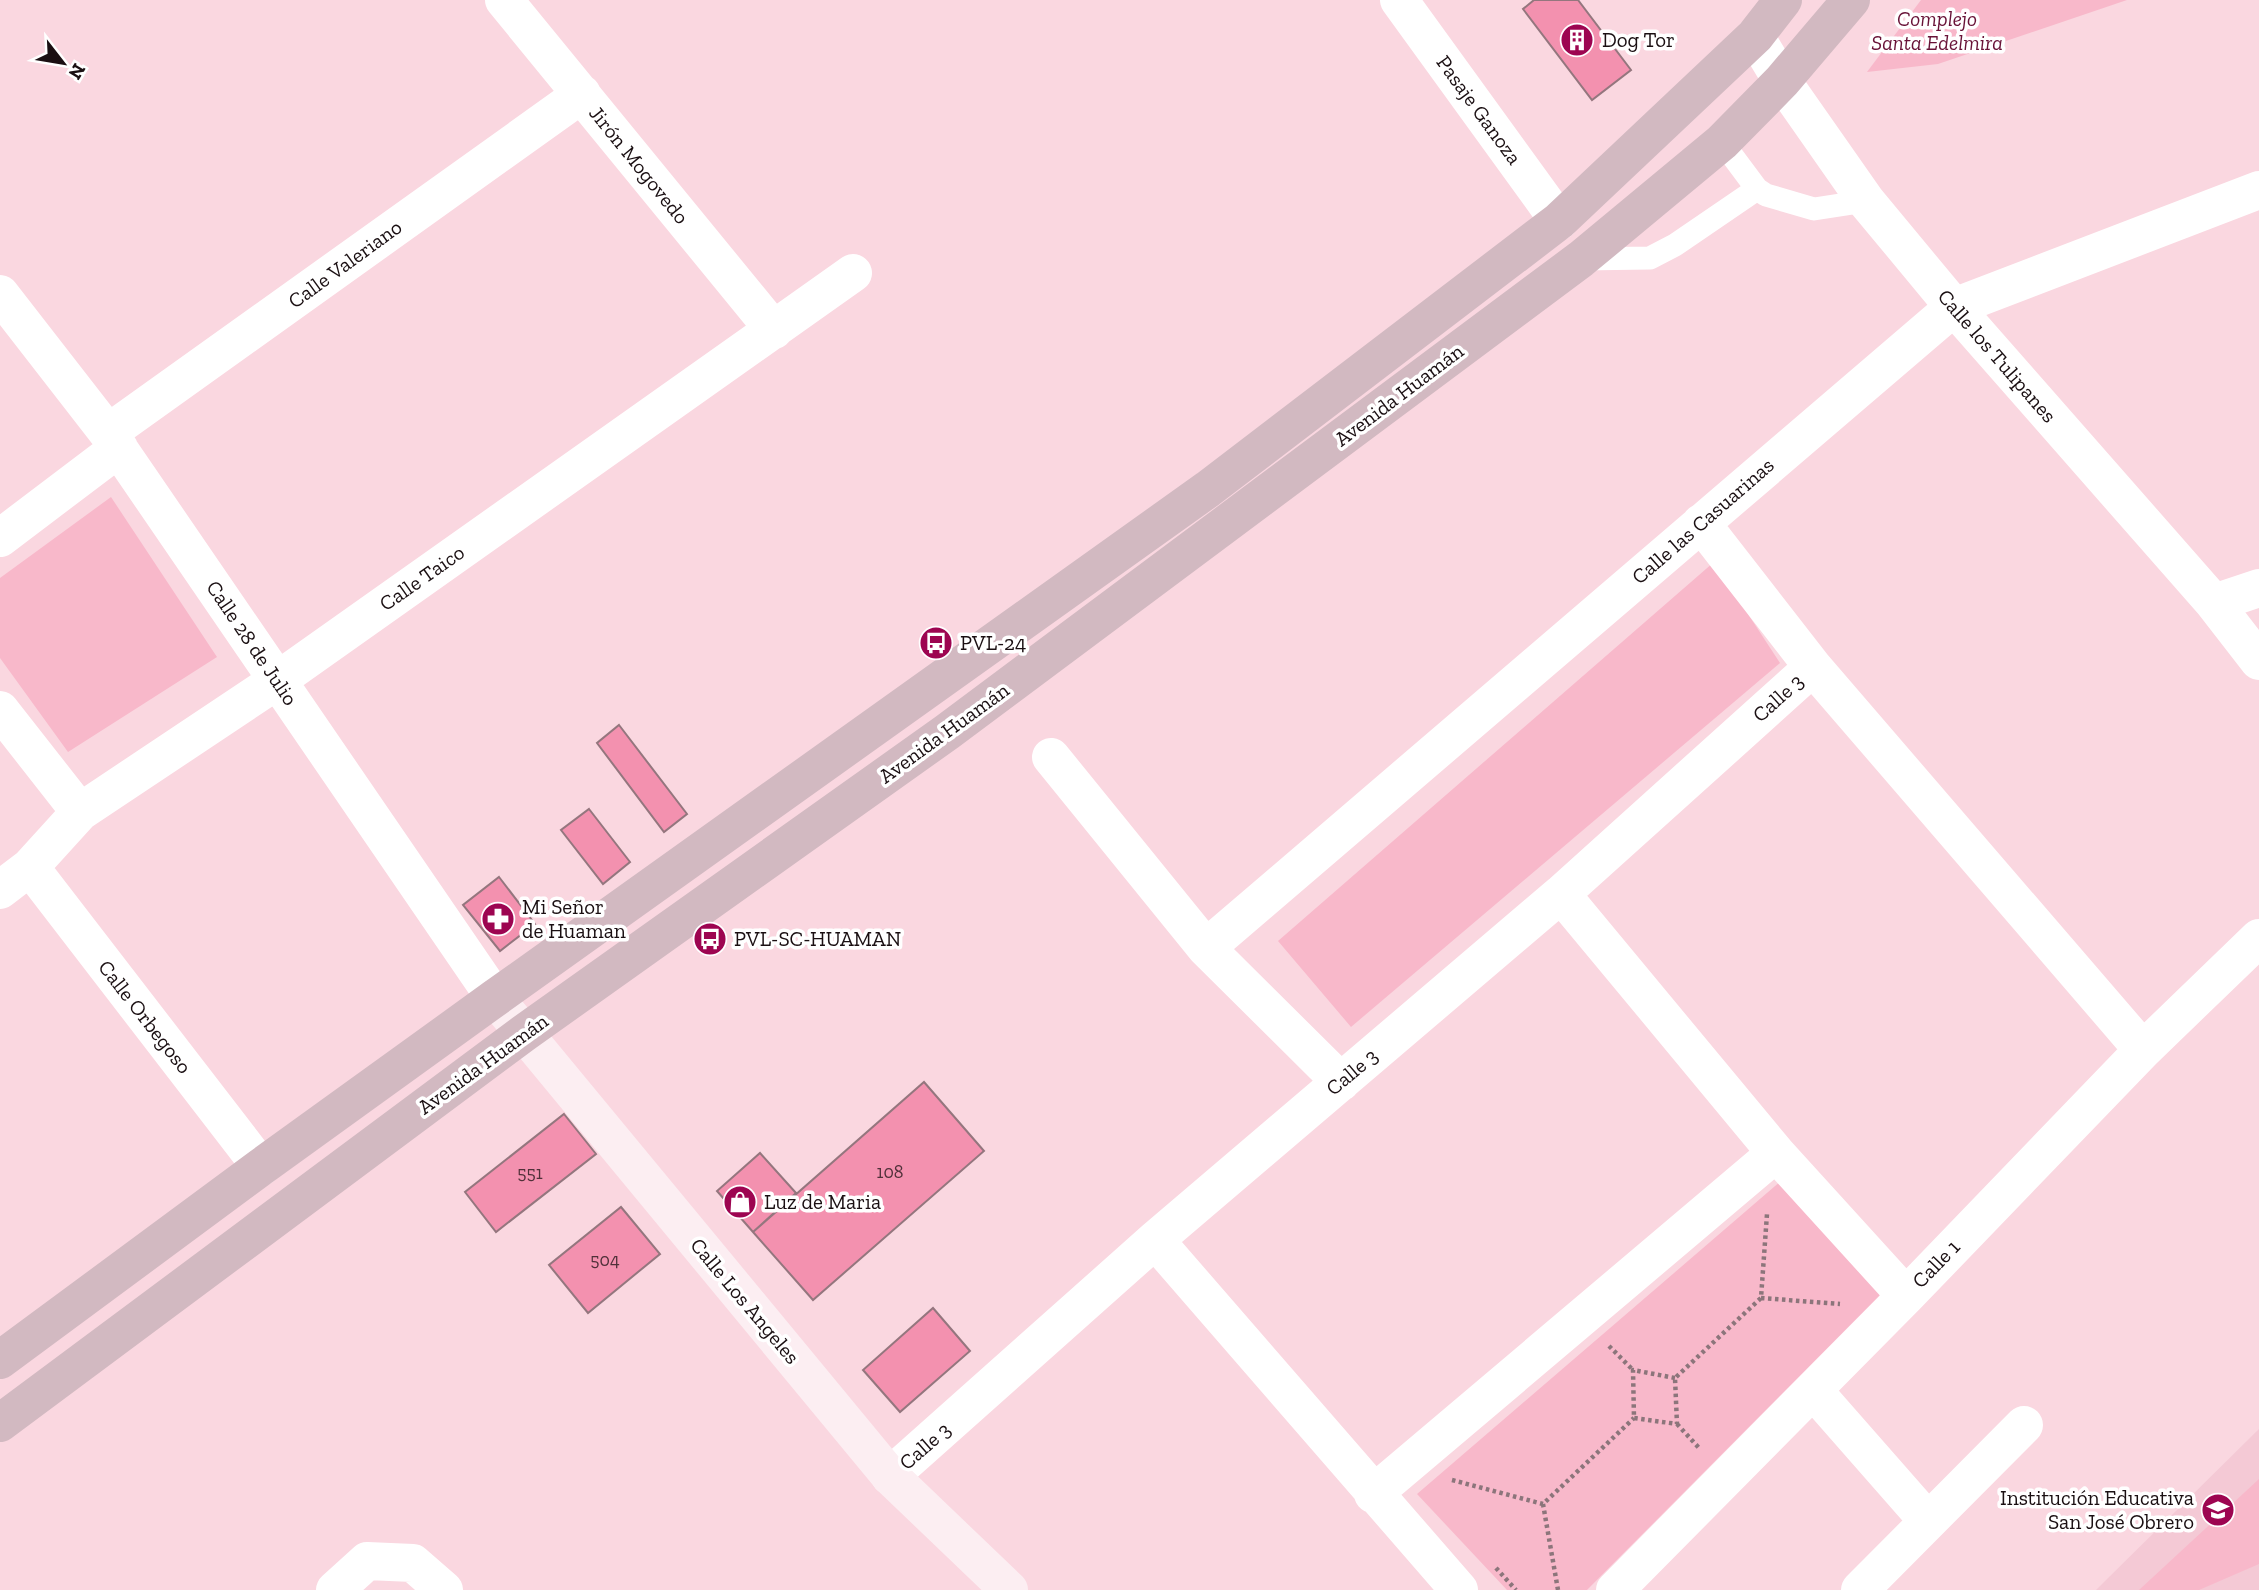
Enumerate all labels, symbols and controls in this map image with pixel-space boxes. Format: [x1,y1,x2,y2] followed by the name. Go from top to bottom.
[1871,6,2003,55] park label: Complejo Santa Edelmira
[1558,21,1596,59] building icon: Dog Tor
[1602,27,1675,52] place label: Dog Tor
[28,28,98,98] north arrow
[1431,50,1527,170] street label: Pasaje Ganoza
[64,59,91,84] text: N
[584,101,695,229] street label: Jirón Mogovedo
[283,214,406,313] street label: Calle Valeriano
[1933,284,2062,427] street label: Calle los Tulipanes
[1329,338,1468,451] street label: Avenida Huamán
[1627,452,1779,589] street label: Calle las Casuarinas
[374,539,469,616] street label: Calle Taico
[201,575,303,710] street label: Calle 28 de Julio
[917,624,955,662] bus stop icon: PVL-24
[960,630,1026,655] place label: PVL-24
[1747,668,1808,727] street label: Calle 3
[874,677,1014,788] street label: Avenida Huamán
[522,894,626,943] place label: Mi Señor de Huaman
[479,900,517,938] pharmacy icon: Mi Señor de Huaman
[691,920,729,958] bus stop icon: PVL-SC-HUAMAN
[734,926,901,951] place label: PVL-SC-HUAMAN
[93,955,197,1078] street label: Calle Orbegoso
[413,1008,553,1119] street label: Avenida Huamán
[1321,1043,1383,1100] street label: Calle 3
[877,1161,903,1183] house number: 108
[517,1162,543,1184] house number: 551
[721,1183,759,1221] shop icon: Luz de Maria
[764,1189,881,1214] place label: Luz de Maria
[685,1233,805,1369] street label: Calle Los Angeles
[1907,1234,1965,1293] street label: Calle 1
[590,1249,620,1271] house number: 504
[894,1417,955,1475] street label: Calle 3
[2000,1485,2194,1534] place label: Institución Educativa San José Obrero
[2199,1491,2237,1529] school or university icon: Institución Educativa San José Obrero

